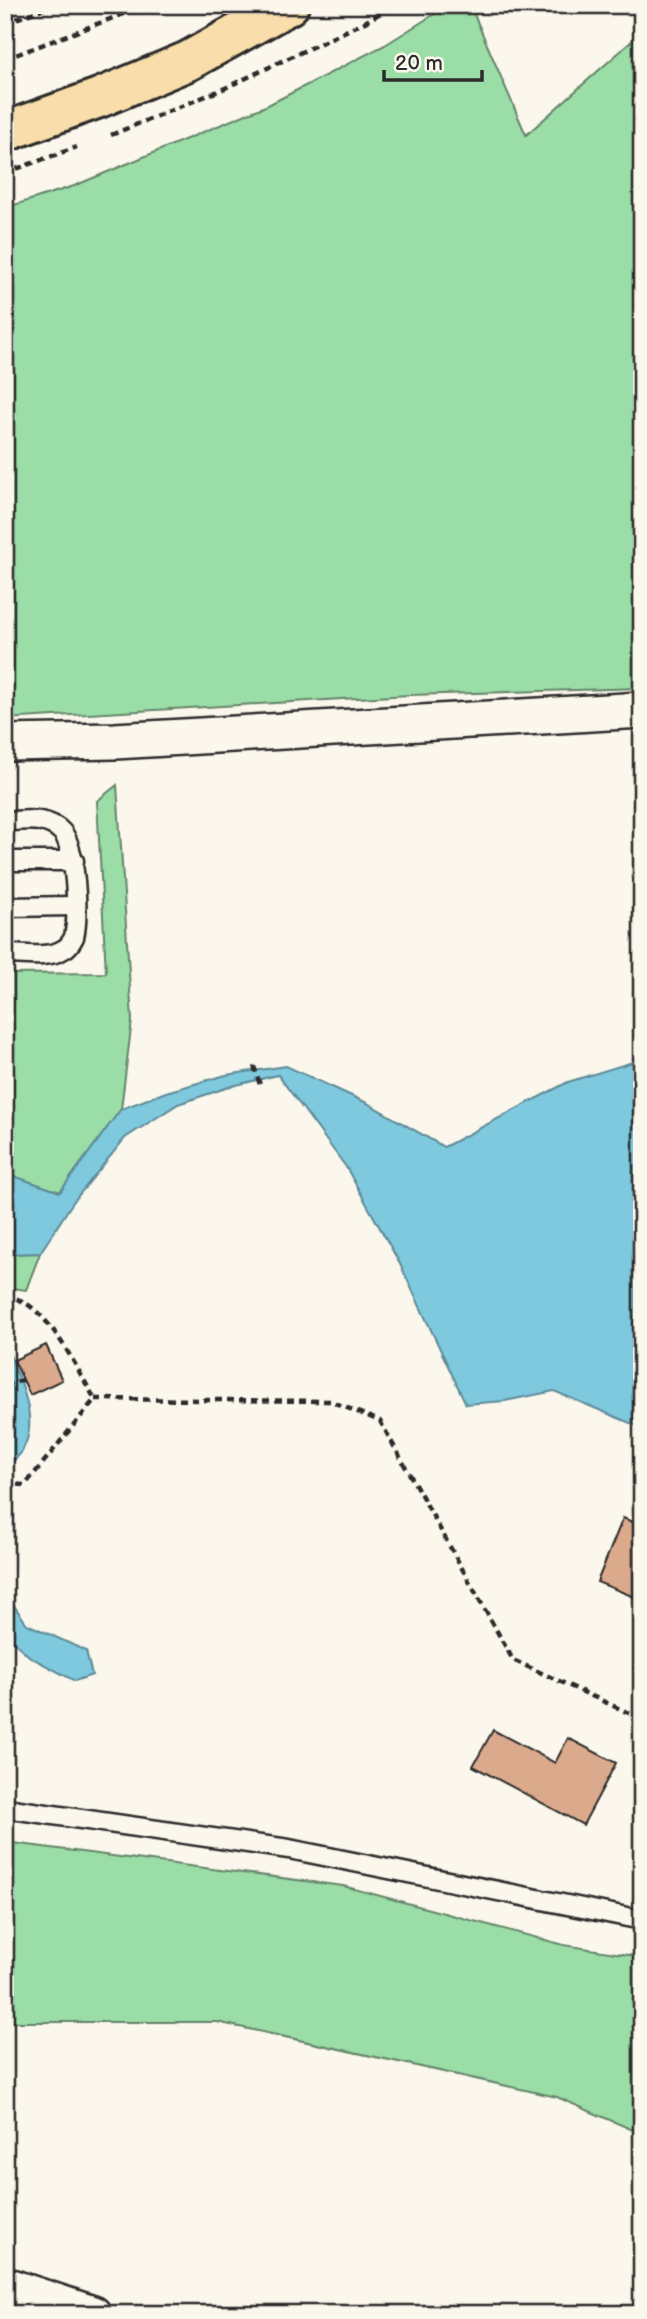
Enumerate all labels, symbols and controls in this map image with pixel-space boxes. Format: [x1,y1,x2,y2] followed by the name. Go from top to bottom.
[384,38,482,82] scale bar
[395,51,443,76] text: 20 m

